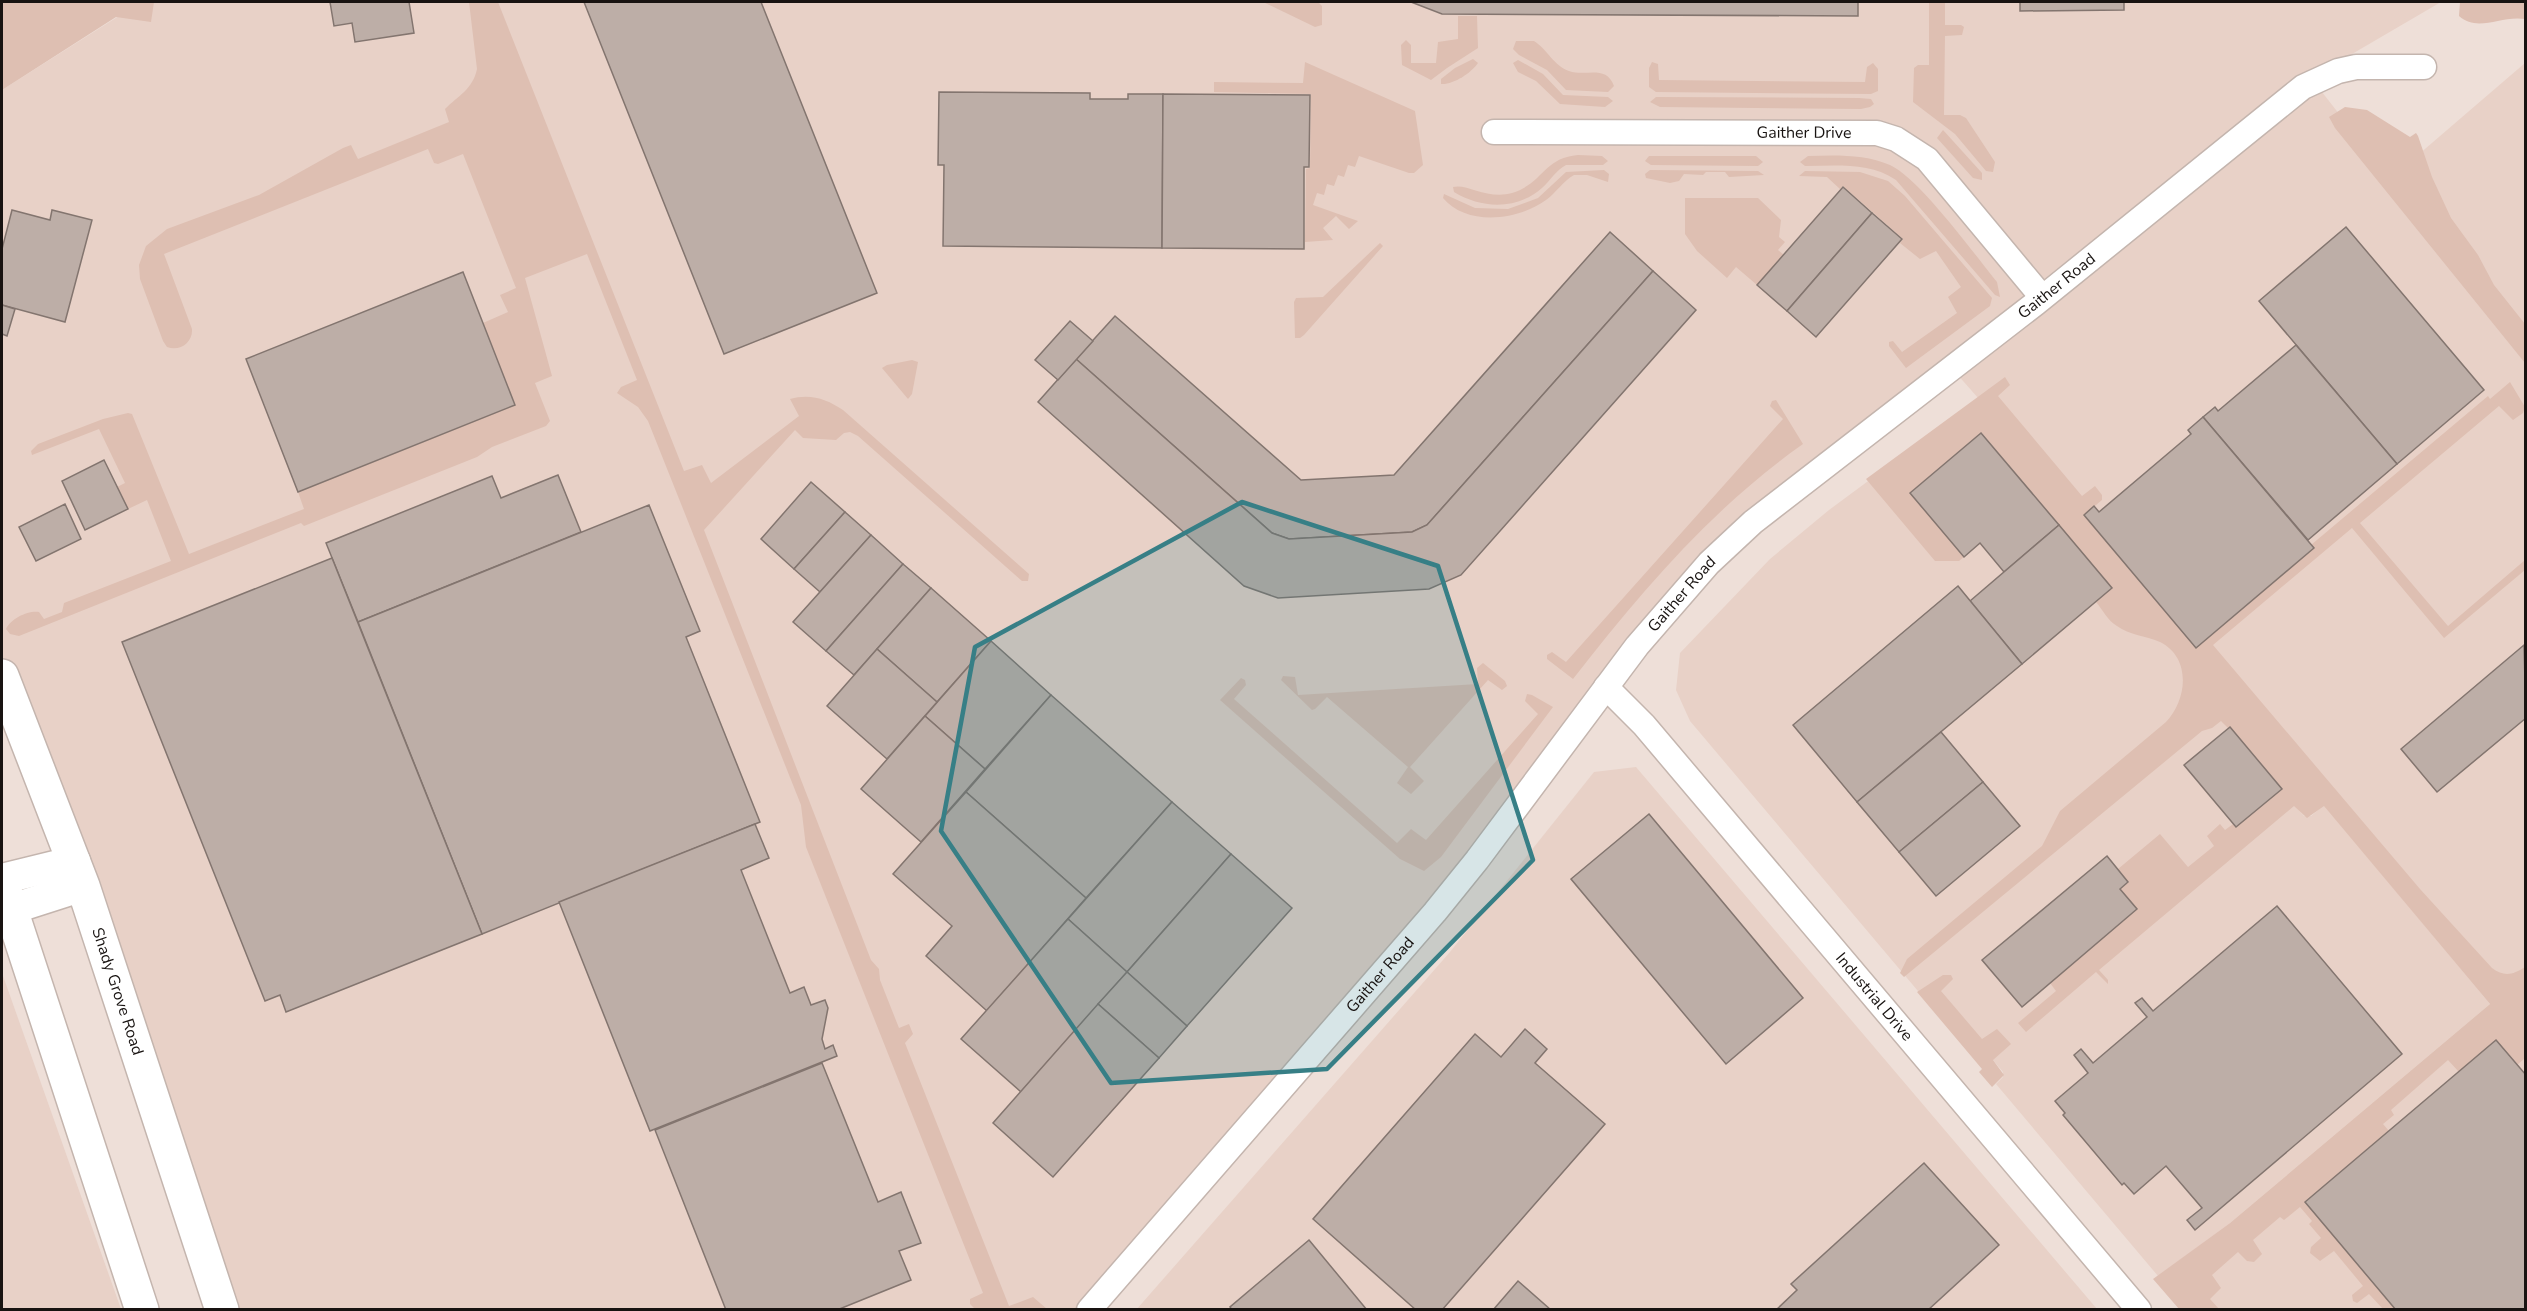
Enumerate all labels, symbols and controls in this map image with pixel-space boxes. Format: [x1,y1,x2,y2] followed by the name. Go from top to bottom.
[1757,122,1851,144] street label: Gaither Drive
[2013,248,2100,324] street label: Gaither Road
[1643,551,1721,637] street label: Gaither Road
[86,925,149,1058] street label: Shady Grove Road
[1341,932,1419,1018] street label: Gaither Road
[1830,948,1918,1046] street label: Industrial Drive

